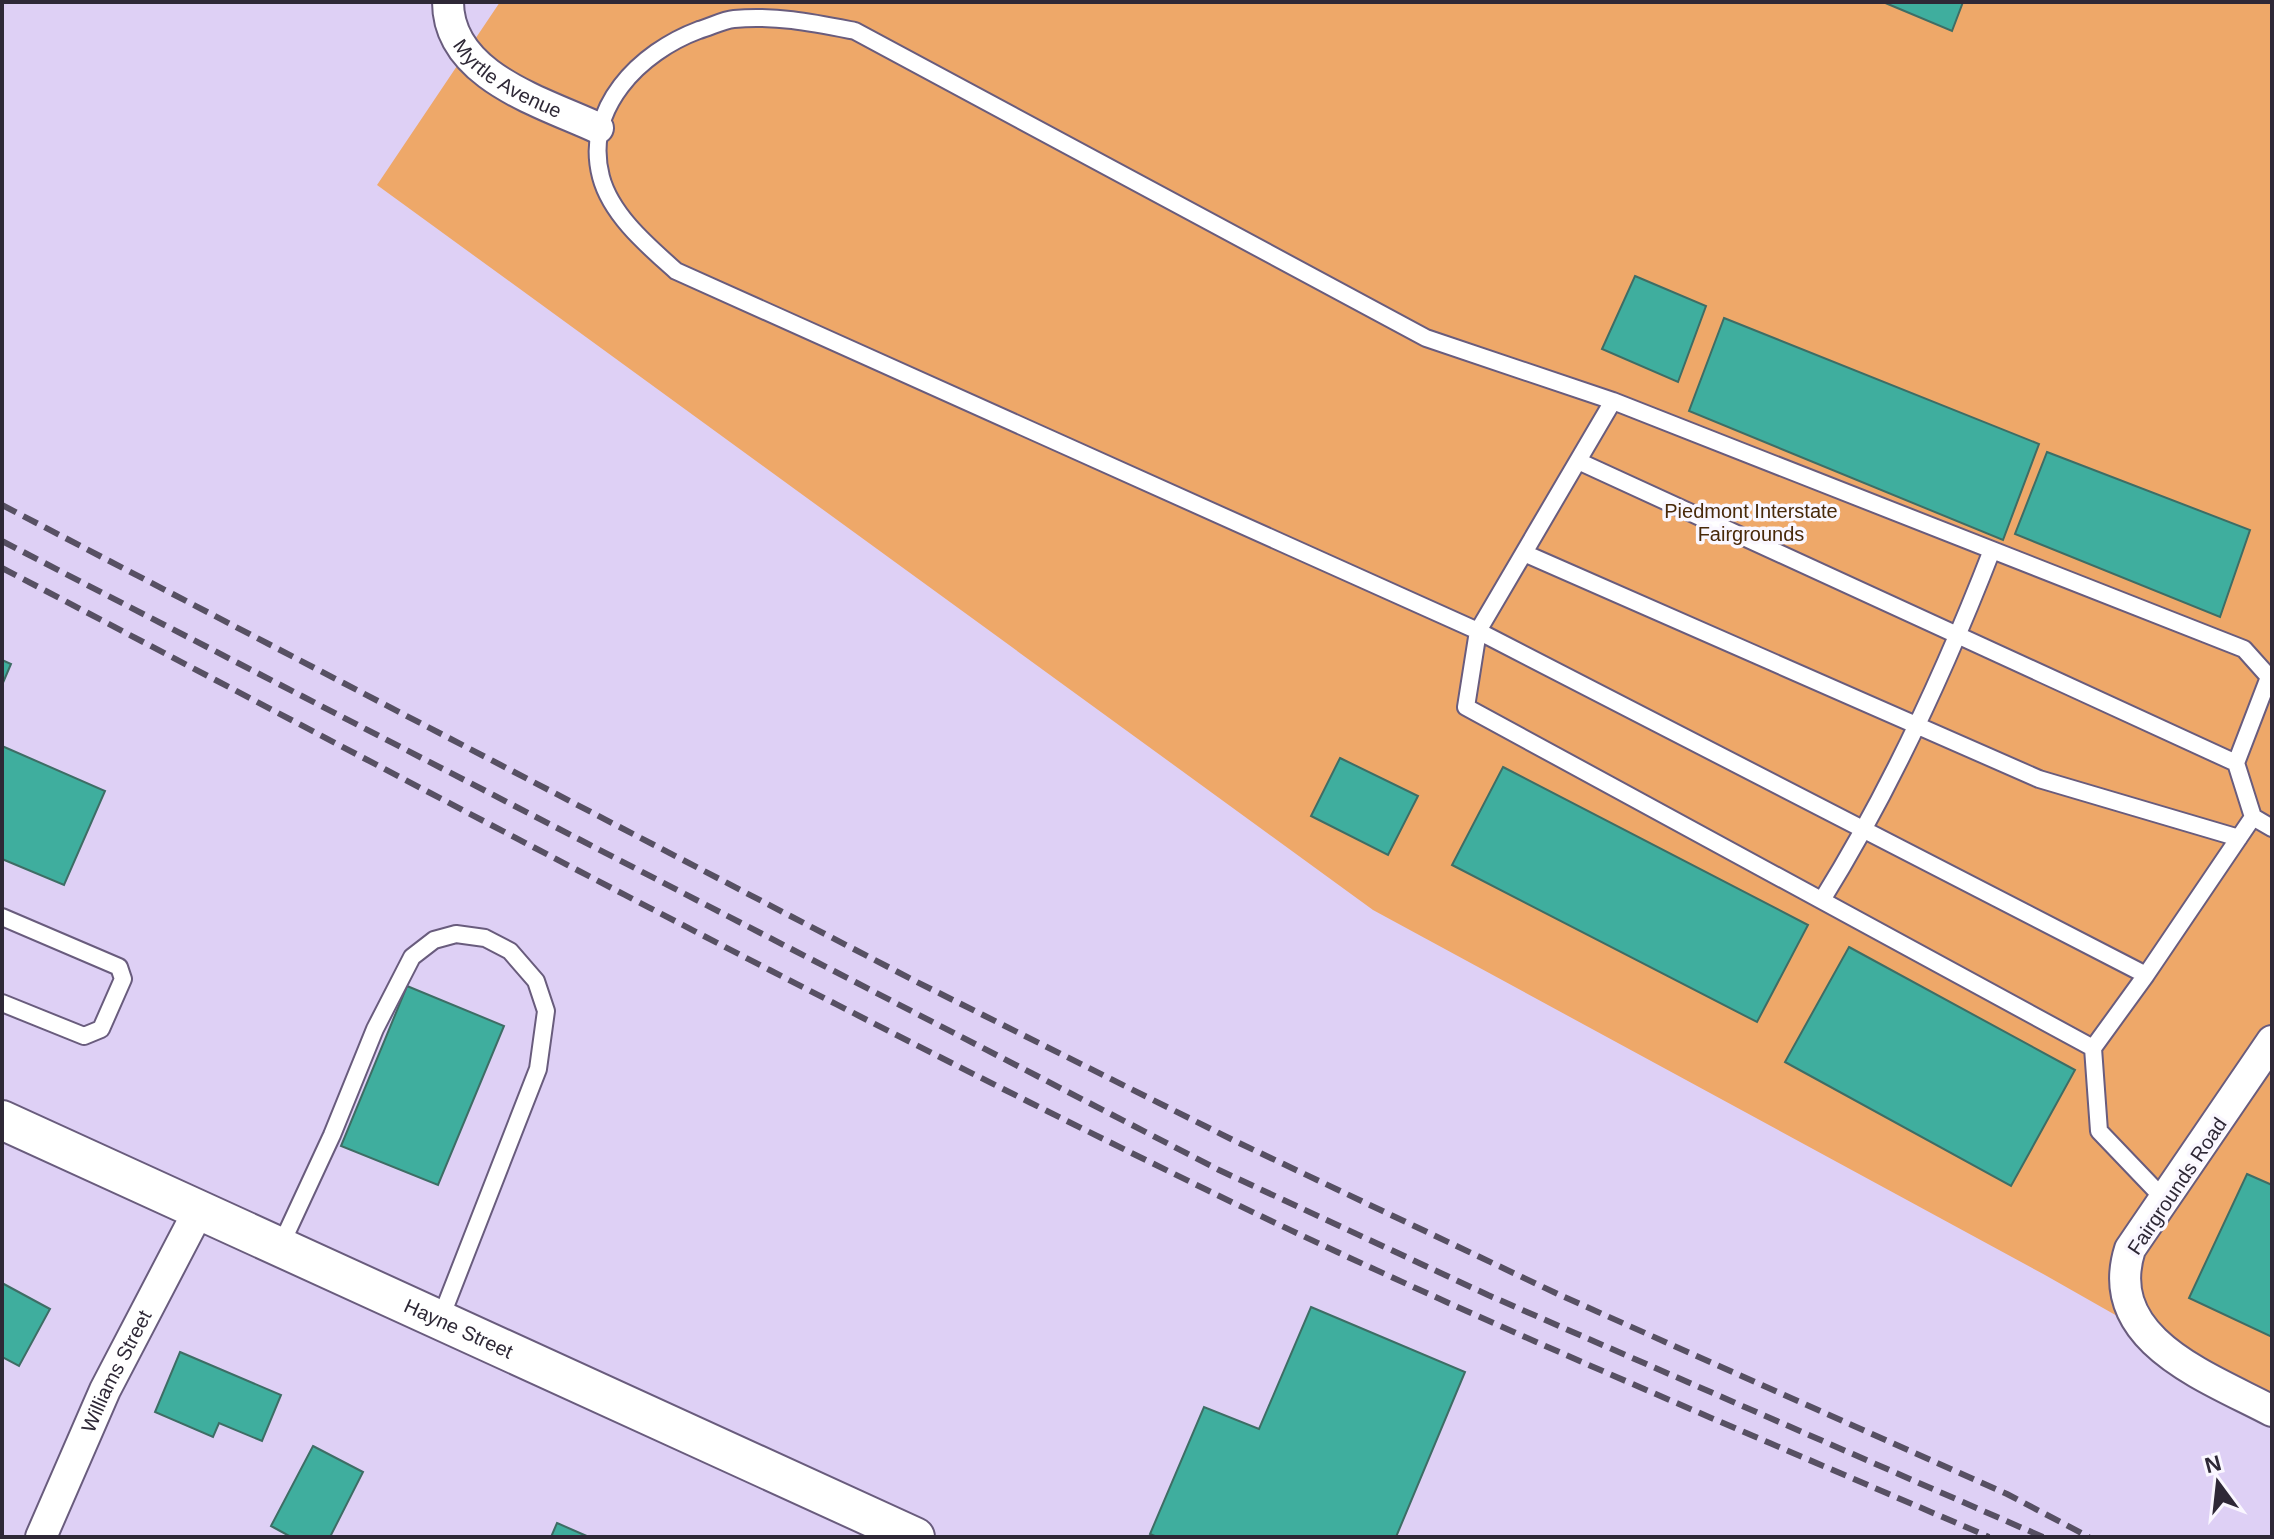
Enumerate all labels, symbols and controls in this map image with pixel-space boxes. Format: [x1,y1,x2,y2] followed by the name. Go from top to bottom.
[449,35,565,122] street label: Myrtle Avenue
[1664,500,1838,545] park label: Piedmont Interstate Fairgrounds
[2123,1113,2231,1259] street label: Fairgrounds Road
[401,1294,517,1363] street label: Hayne Street
[77,1306,156,1436] street label: Williams Street
[2178,1443,2258,1523] north arrow
[2202,1450,2224,1478] text: N

